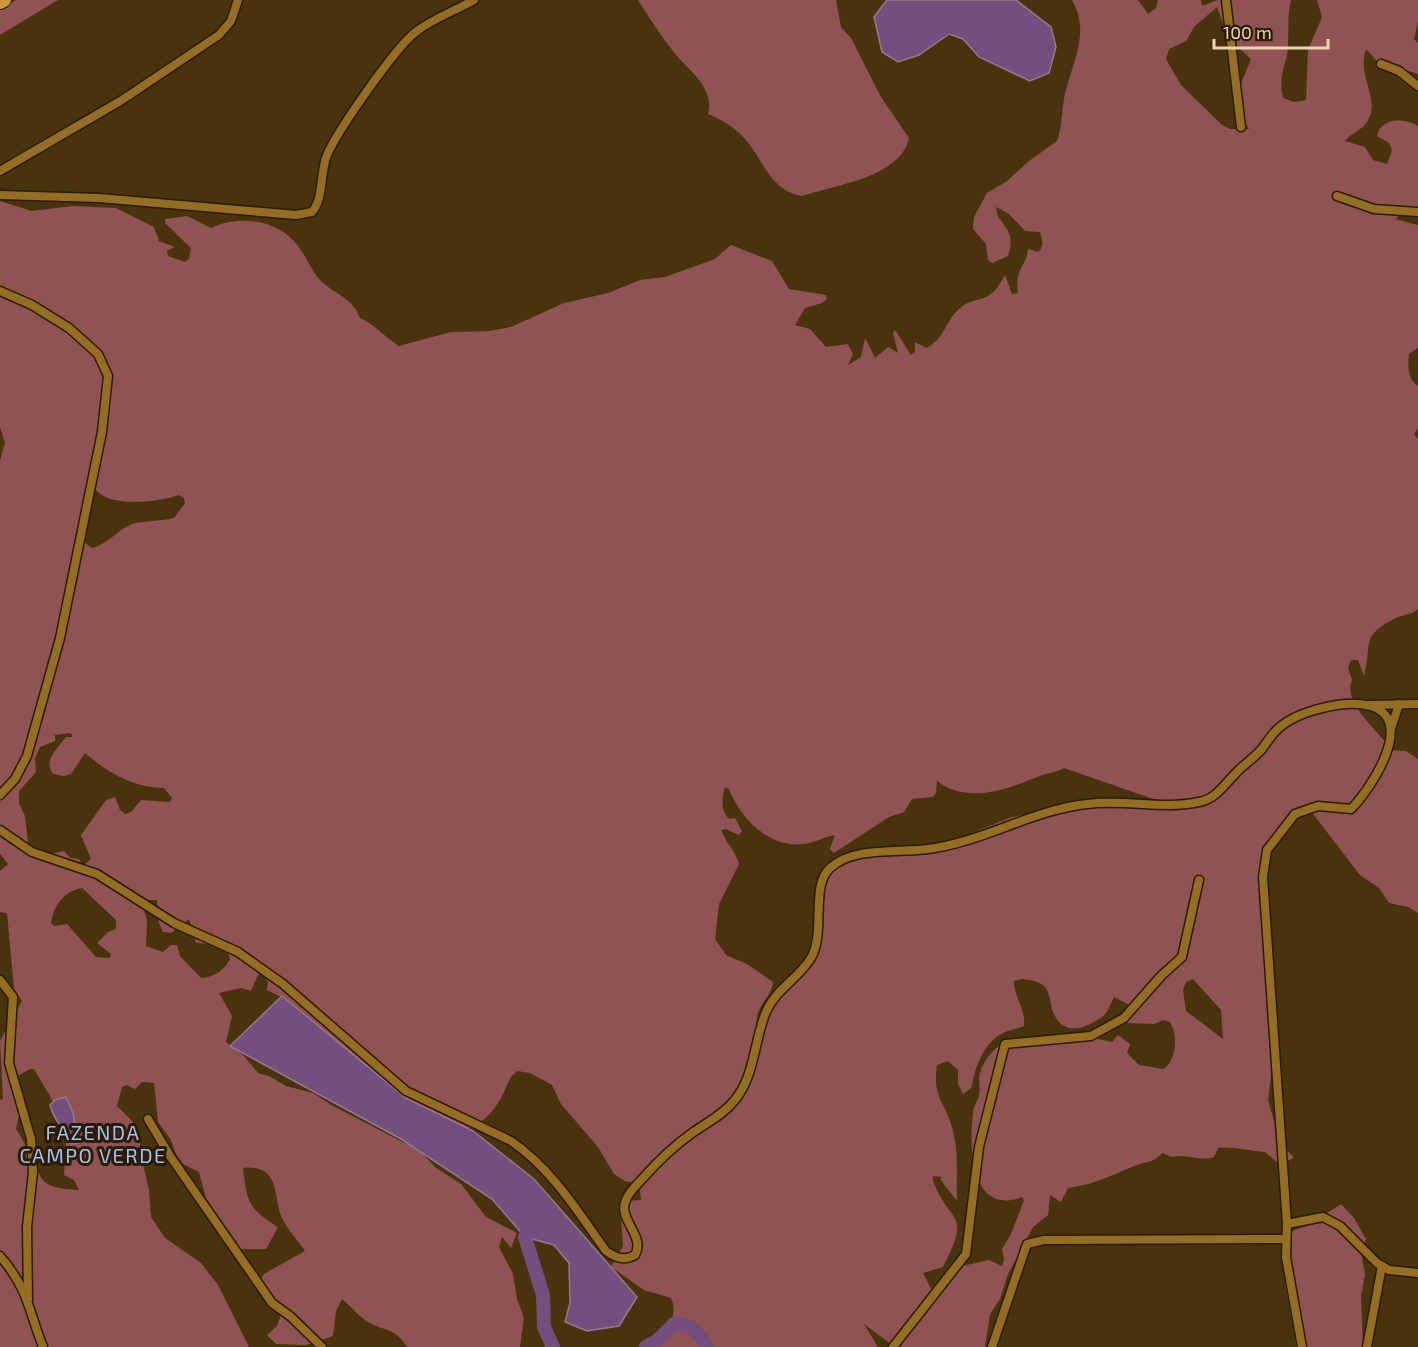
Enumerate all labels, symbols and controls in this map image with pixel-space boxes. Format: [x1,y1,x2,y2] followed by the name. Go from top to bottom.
[1214,12,1328,50] scale bar
[1223,21,1272,43] text: 100 m
[19,1120,167,1167] district label: FAZENDA CAMPO VERDE

